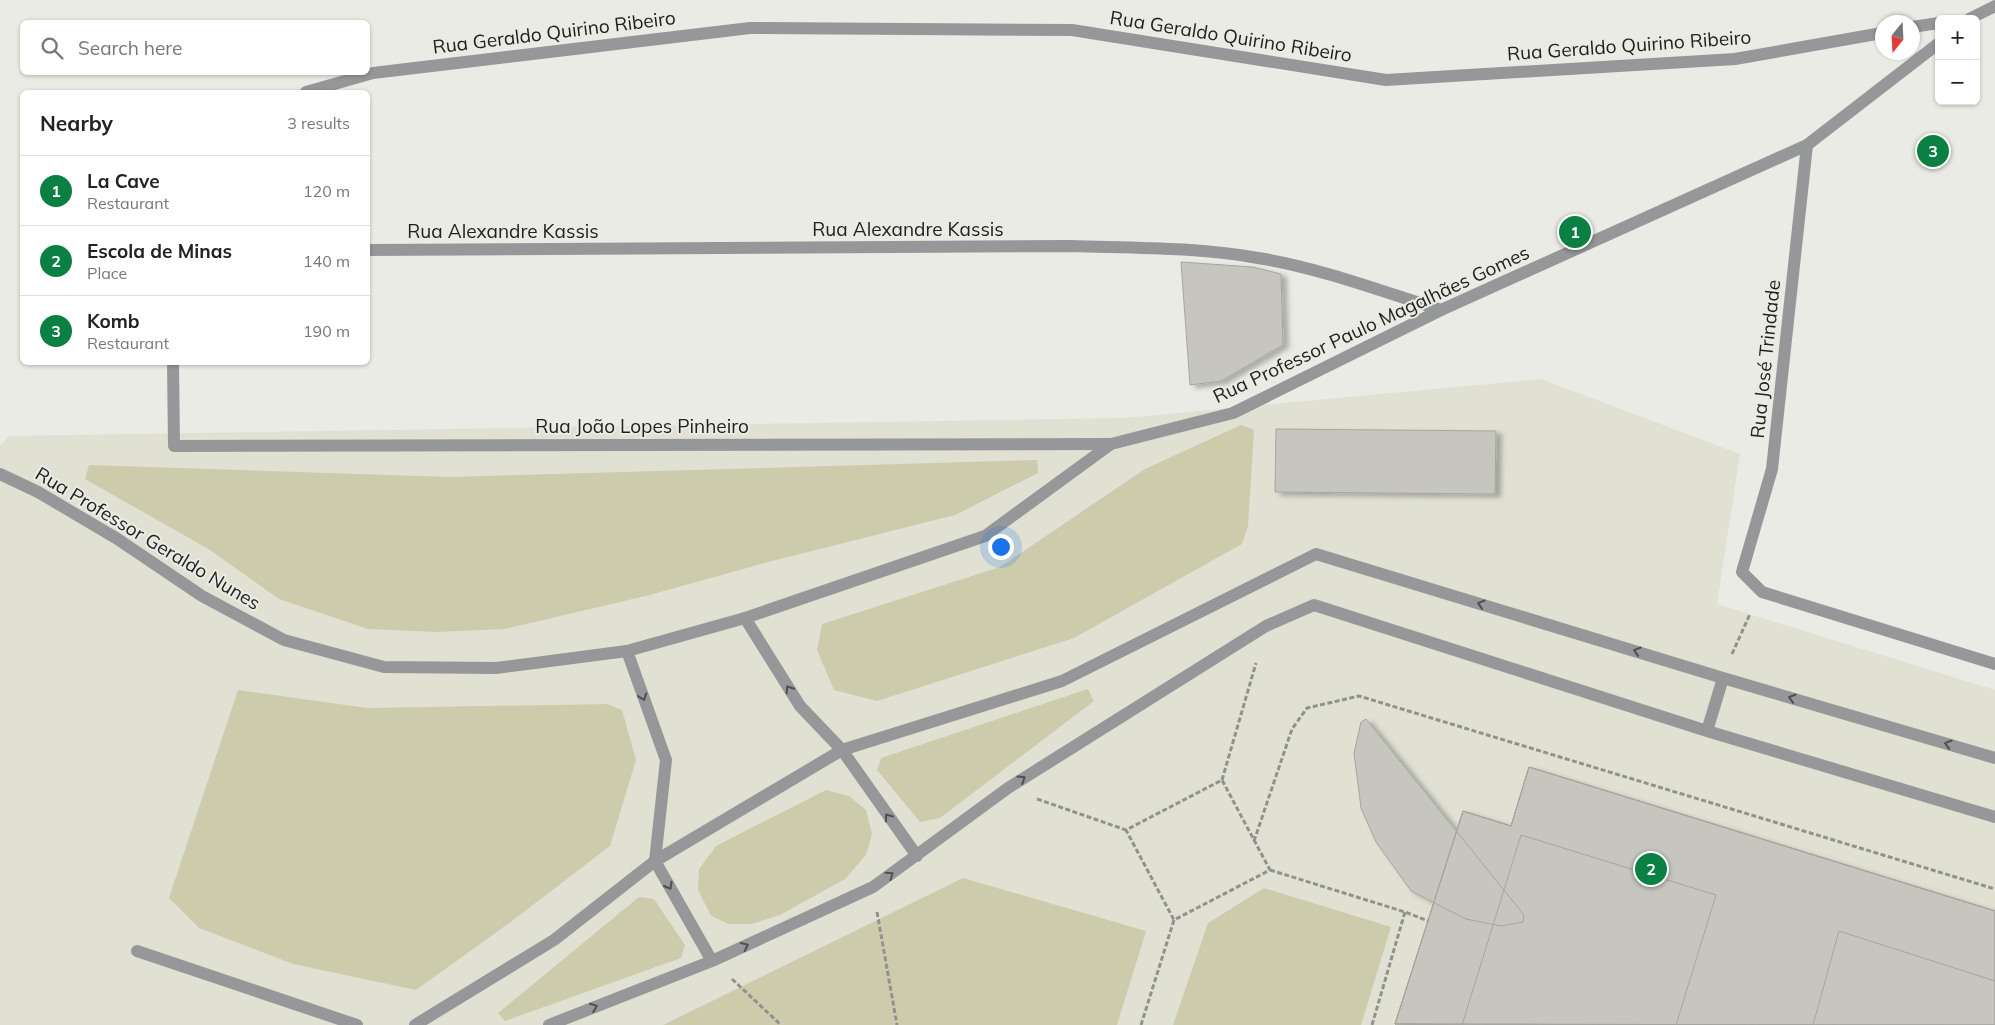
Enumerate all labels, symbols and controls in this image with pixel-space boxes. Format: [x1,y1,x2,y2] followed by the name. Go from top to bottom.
[431,5,677,59] street label: Rua Geraldo Quirino Ribeiro
[1108,5,1354,67] street label: Rua Geraldo Quirino Ribeiro
[1875,15,1920,60] north arrow
[1935,15,1980,105] map controls
[1935,15,1980,60] button: +
[20,20,370,75] search box
[1506,24,1752,66] street label: Rua Geraldo Quirino Ribeiro
[38,34,66,62] icon: search
[78,36,182,60] text: Search here
[1935,60,1980,105] button: −
[40,110,113,136] text: Nearby
[287,113,350,133] text: 3 results
[1917,132,1949,170] pin: 3
[87,169,160,193] text: La Cave
[51,181,61,201] text: 1
[303,181,350,201] text: 120 m
[87,193,169,213] text: Restaurant
[1559,213,1591,251] pin: 1
[812,217,1004,241] street label: Rua Alexandre Kassis
[407,219,599,243] street label: Rua Alexandre Kassis
[87,239,232,263] text: Escola de Minas
[1209,240,1533,408] street label: Rua Professor Paulo Magalhães Gomes
[51,251,61,271] text: 2
[303,251,350,271] text: 140 m
[87,263,127,283] text: Place
[1745,278,1785,440] street label: Rua José Trindade
[87,309,140,333] text: Komb
[51,321,61,341] text: 3
[303,321,350,341] text: 190 m
[87,333,169,353] text: Restaurant
[535,414,749,438] street label: Rua João Lopes Pinheiro
[31,461,265,615] street label: Rua Professor Geraldo Nunes
[988,534,1014,560] your location
[1478,600,1486,610] one-way arrow
[1633,646,1642,656] one-way arrow
[786,685,795,694] one-way arrow
[637,692,647,701] one-way arrow
[1789,694,1797,704] one-way arrow
[1945,740,1953,750] one-way arrow
[1017,776,1026,786] one-way arrow
[885,813,895,822] one-way arrow
[1635,850,1667,888] pin: 2
[885,872,894,881] one-way arrow
[663,881,673,890] one-way arrow
[740,942,749,952] one-way arrow
[589,1003,598,1013] one-way arrow

